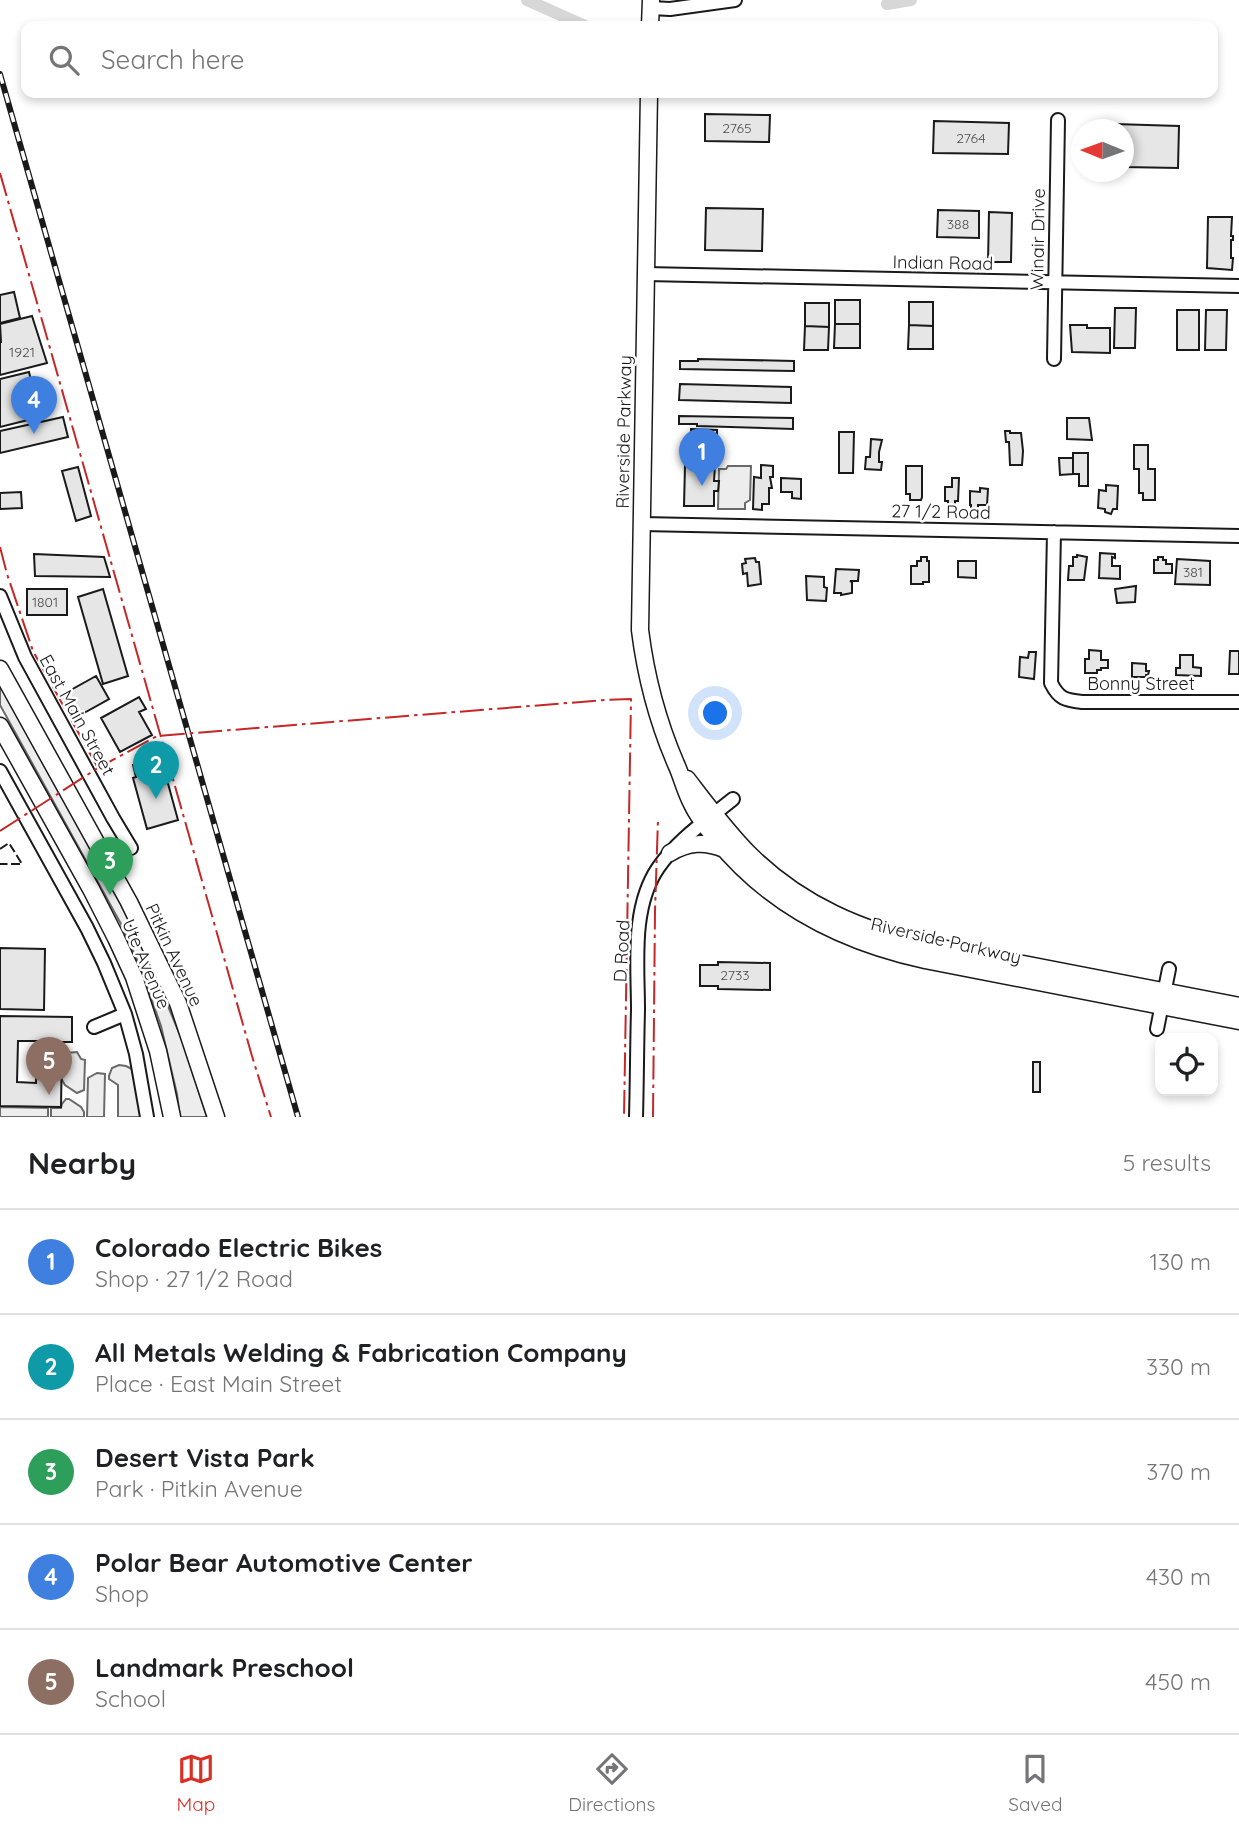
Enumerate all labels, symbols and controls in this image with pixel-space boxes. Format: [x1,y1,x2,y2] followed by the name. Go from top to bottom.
[21,21,1218,98] search box
[45,41,83,79] icon: search
[101,43,245,76] text: Search here
[722,119,752,137] house number: 2765
[1071,119,1134,182] north arrow
[956,129,986,147] house number: 2764
[1025,188,1050,290] street label: Winair Drive
[947,215,969,233] house number: 388
[893,250,993,275] street label: Indian Road
[9,343,35,361] house number: 1921
[611,355,636,509] street label: Riverside Parkway
[11,376,57,434] pin: 4
[679,428,725,486] pin: 1
[891,499,991,524] street label: 27 1/2 Road
[1183,563,1203,581] house number: 381
[32,593,58,611] house number: 1801
[35,650,120,779] street label: East Main Street
[1087,672,1195,695] street label: Bonny Street
[698,696,732,730] your location
[133,741,179,799] pin: 2
[87,837,133,895] pin: 3
[141,900,208,1010] street label: Pitkin Avenue
[869,912,1024,969] street label: Riverside Parkway
[117,915,176,1012] street label: Ute Avenue
[608,919,635,983] street label: D Road
[720,966,750,984] house number: 2733
[1155,1033,1218,1096] map controls
[1155,1033,1218,1096] button: locate
[26,1037,72,1095] pin: 5
[28,1144,136,1182] text: Nearby
[1123,1148,1211,1177] text: 5 results
[95,1231,382,1264] text: Colorado Electric Bikes
[47,1247,55,1276] text: 1
[1149,1247,1211,1276] text: 130 m
[95,1264,293,1293] text: Shop · 27 1/2 Road
[95,1336,627,1369] text: All Metals Welding & Fabrication Company
[44,1352,58,1381] text: 2
[1146,1352,1211,1381] text: 330 m
[95,1369,342,1398] text: Place · East Main Street
[95,1441,315,1474] text: Desert Vista Park
[45,1457,57,1486] text: 3
[1146,1457,1211,1486] text: 370 m
[95,1474,303,1503] text: Park · Pitkin Avenue
[95,1546,473,1579] text: Polar Bear Automotive Center
[44,1562,58,1591] text: 4
[1146,1562,1211,1591] text: 430 m
[95,1579,149,1608] text: Shop
[95,1651,354,1684] text: Landmark Preschool
[44,1667,58,1696] text: 5
[1145,1667,1211,1696] text: 450 m
[95,1684,166,1713] text: School
[177,1750,215,1816] tab: Map
[568,1750,655,1816] tab: Directions
[1008,1750,1063,1816] tab: Saved

